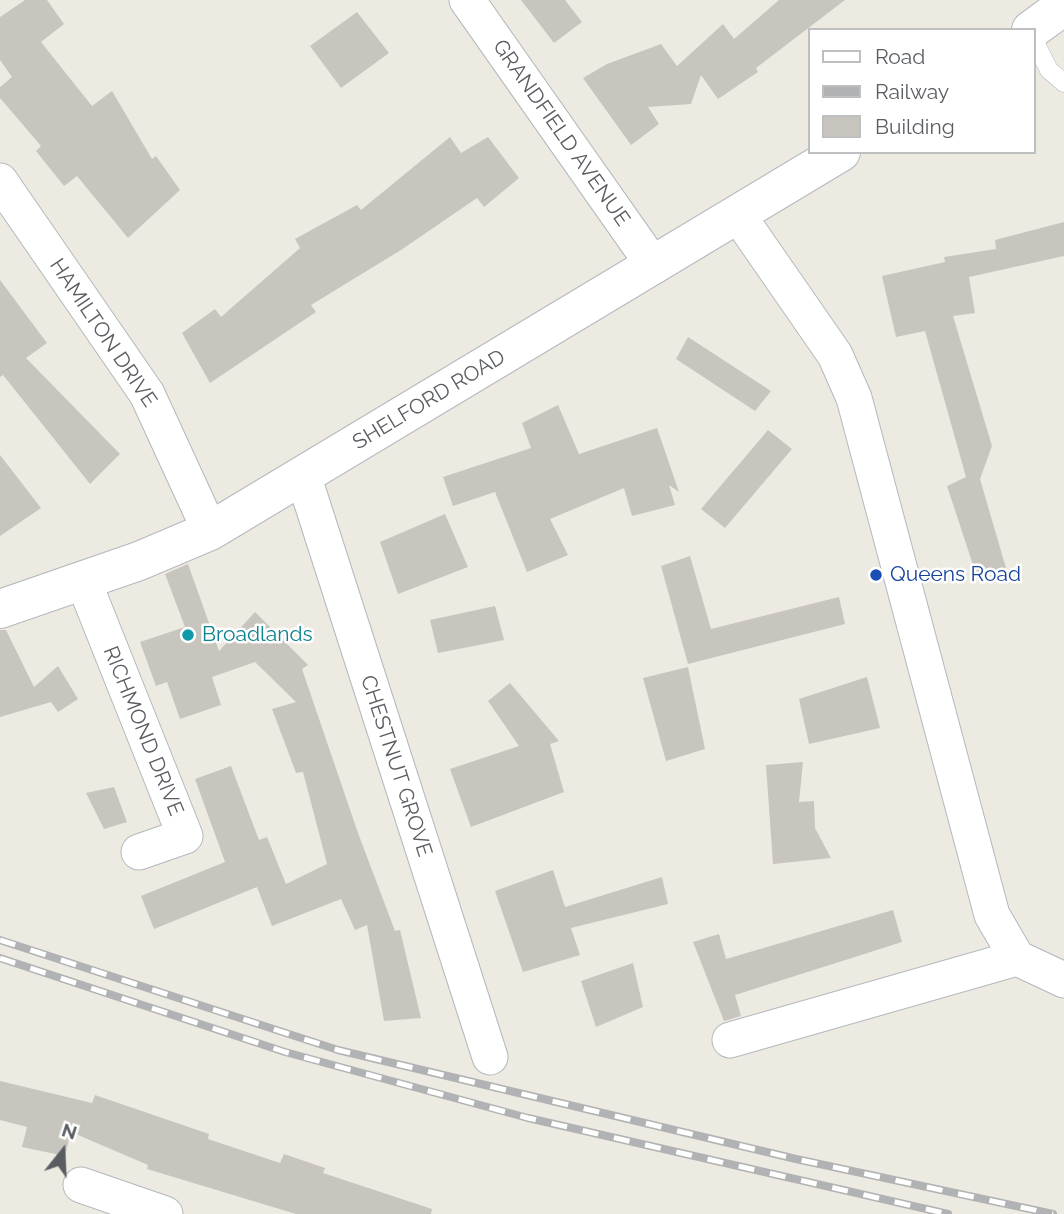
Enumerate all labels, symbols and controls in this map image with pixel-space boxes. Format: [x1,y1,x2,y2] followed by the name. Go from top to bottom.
[808,28,1036,154] legend
[487,35,635,231] street label: GRANDFIELD AVENUE
[875,44,925,69] text: Road
[875,79,949,104] text: Railway
[875,114,955,139] text: Building
[44,254,162,412] street label: HAMILTON DRIVE
[348,345,510,455] street label: SHELFORD ROAD
[890,562,1021,588] place label: Queens Road
[868,567,884,583] marker: Queens Road
[202,622,313,648] place label: Broadlands
[180,627,196,643] marker: Broadlands
[97,643,189,819] street label: RICHMOND DRIVE
[355,672,437,860] street label: CHESTNUT GROVE
[28,1116,98,1186] north arrow
[59,1118,80,1144] text: N

